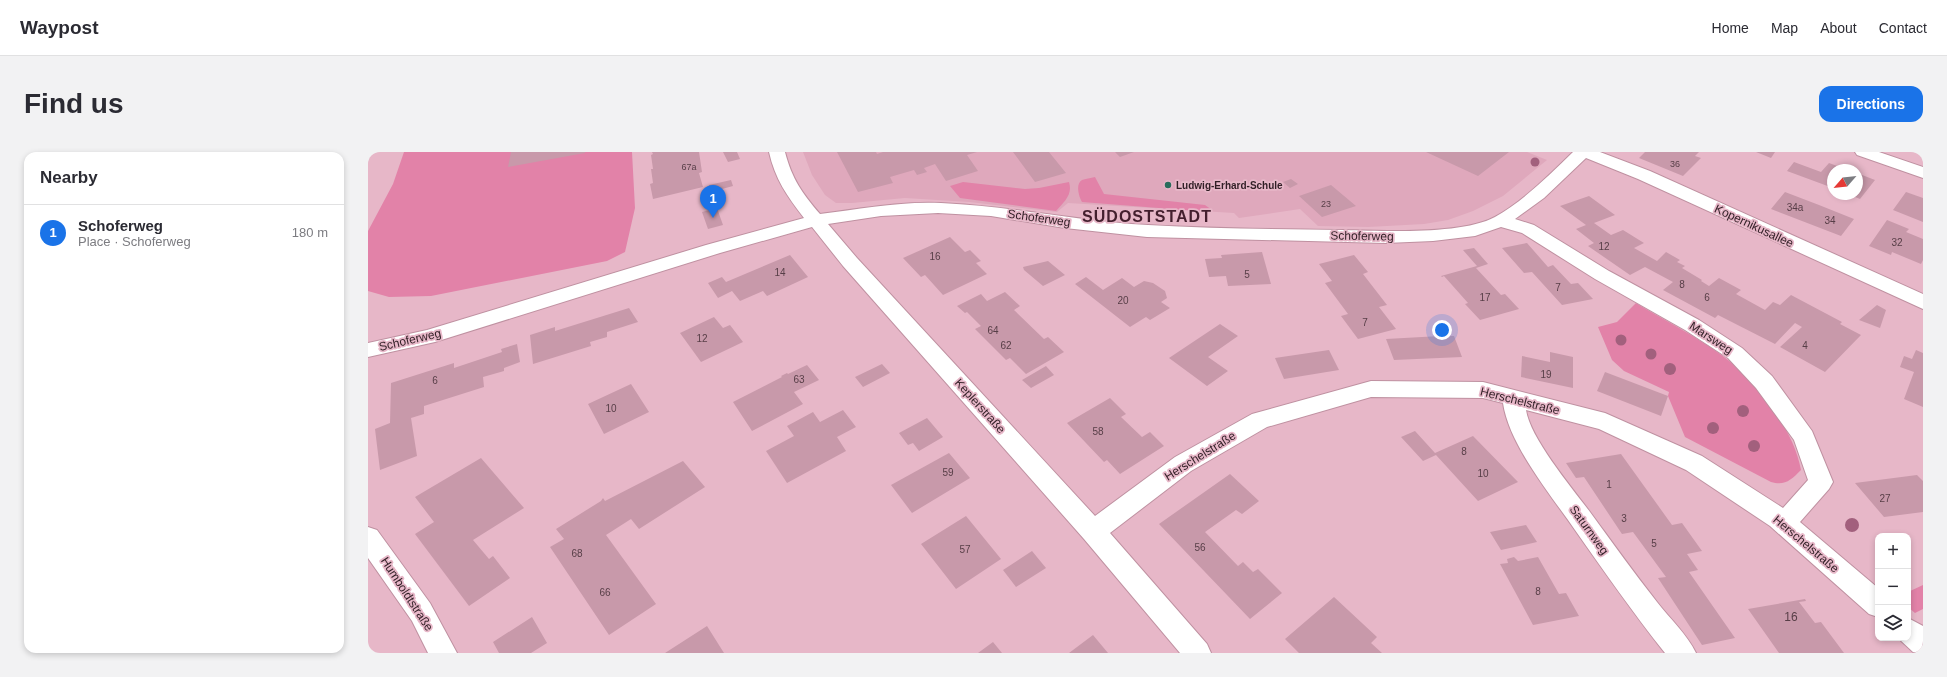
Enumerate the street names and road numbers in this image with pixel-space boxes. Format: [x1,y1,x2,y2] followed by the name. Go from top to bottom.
[1712,202,1796,251] street label: Kopernikusallee
[1007,207,1071,229] street label: Schoferweg
[1330,228,1394,244] street label: Schoferweg
[1687,319,1735,357] street label: Marsweg
[378,326,442,354] street label: Schoferweg
[952,376,1008,436] street label: Keplerstraße
[1479,384,1561,418] street label: Herschelstraße
[1162,428,1238,483] street label: Herschelstraße
[1566,503,1612,557] street label: Saturnweg
[1770,512,1842,576] street label: Herschelstraße
[378,554,436,634] street label: Humboldtstraße

